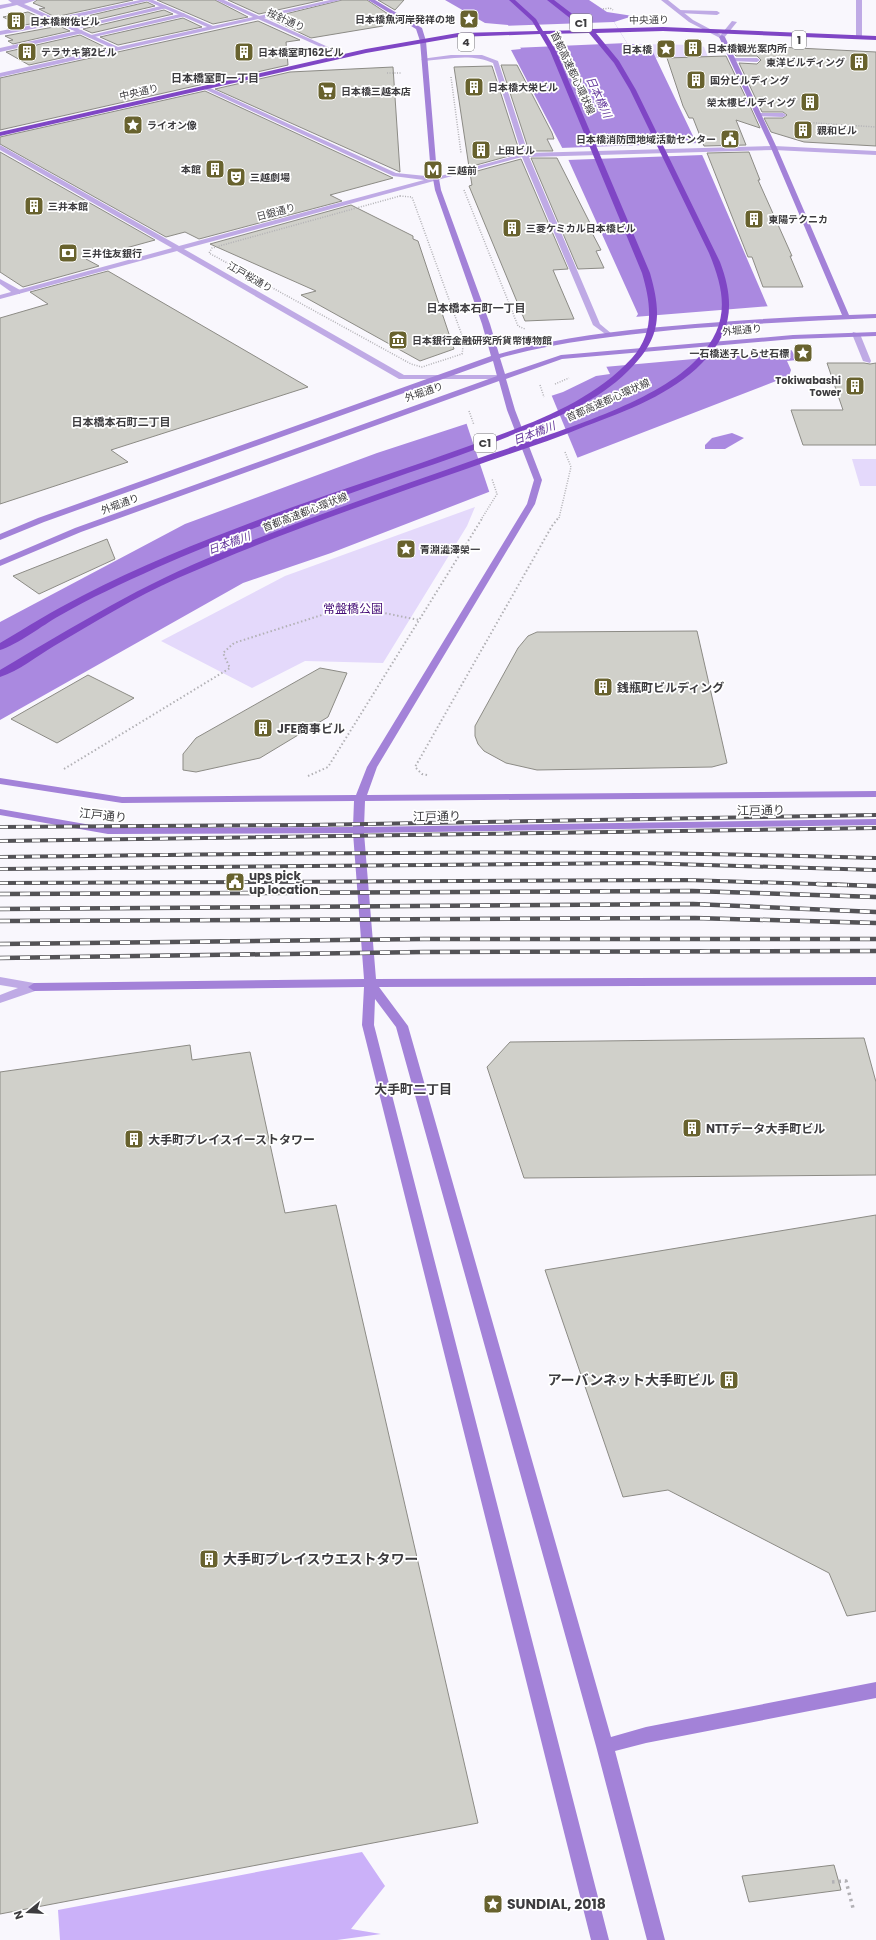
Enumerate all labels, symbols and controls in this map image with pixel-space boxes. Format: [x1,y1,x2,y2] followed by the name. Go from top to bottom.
[265,5,307,35] street label: 按針通り
[458,8,480,30] place icon: 日本橋魚河岸発祥の地
[5,10,27,32] building icon: 日本橋鮒佐ビル
[355,12,455,27] place label: 日本橋魚河岸発祥の地
[629,12,669,28] street label: 中央通り
[30,14,100,29] place label: 日本橋鮒佐ビル
[570,14,592,32] road number: C1
[547,29,599,117] street label: 首都高速都心環状線
[792,31,806,49] road number: 1
[458,33,474,51] road number: 4
[682,37,704,59] building icon: 日本橋観光案内所
[655,38,677,60] place icon: 日本橋
[16,41,38,63] building icon: テラサキ第2ビル
[233,41,255,63] building icon: 日本橋室町162ビル
[707,41,787,56] place label: 日本橋観光案内所
[622,42,652,57] place label: 日本橋
[41,45,117,60] place label: テラサキ第2ビル
[258,45,344,60] place label: 日本橋室町162ビル
[848,51,870,73] building icon: 東洋ビルディング
[766,55,845,70] place label: 東洋ビルディング
[685,69,707,91] building icon: 国分ビルディング
[171,70,259,86] district label: 日本橋室町一丁目
[710,73,789,88] place label: 国分ビルディング
[582,74,616,121] water label: 日本橋川
[463,76,485,98] building icon: 日本橋大栄ビル
[118,80,160,104] street label: 中央通り
[316,80,338,102] supermarket icon: 日本橋三越本店
[488,80,558,95] place label: 日本橋大栄ビル
[341,84,411,99] place label: 日本橋三越本店
[799,91,821,113] building icon: 榮太樓ビルディング
[707,95,796,110] place label: 榮太樓ビルディング
[122,114,144,136] place icon: ライオン像
[147,118,197,133] place label: ライオン像
[792,119,814,141] building icon: 親和ビル
[817,123,857,138] place label: 親和ビル
[719,128,741,150] public building icon: 日本橋消防団地域活動センター
[576,132,716,147] place label: 日本橋消防団地域活動センター
[470,139,492,161] building icon: 上田ビル
[495,143,535,158] place label: 上田ビル
[204,158,226,180] building icon: 本館
[422,159,444,181] metro station icon: 三越前
[180,162,201,177] place label: 本館
[447,163,477,178] place label: 三越前
[225,166,247,188] theatre icon: 三越劇場
[250,170,290,185] place label: 三越劇場
[23,195,45,217] building icon: 三井本館
[48,199,88,214] place label: 三井本館
[255,200,297,224] street label: 日銀通り
[743,208,765,230] building icon: 東陽テクニカ
[768,212,828,227] place label: 東陽テクニカ
[501,217,523,239] building icon: 三菱ケミカル日本橋ビル
[526,221,636,236] place label: 三菱ケミカル日本橋ビル
[57,242,79,264] bank icon: 三井住友銀行
[82,246,142,261] place label: 三井住友銀行
[225,258,275,296] street label: 江戸桜通り
[427,300,526,316] district label: 日本橋本石町一丁目
[721,321,763,339] street label: 外堀通り
[387,329,409,351] museum icon: 日本銀行金融研究所貨幣博物館
[412,333,552,348] place label: 日本銀行金融研究所貨幣博物館
[792,342,814,364] place icon: 一石橋迷子しらせ石標
[689,346,789,361] place label: 一石橋迷子しらせ石標
[775,373,842,400] place label: Tokiwabashi Tower
[564,375,652,425] street label: 首都高速都心環状線
[844,375,866,397] building icon: Tokiwabashi Tower
[403,378,445,406] street label: 外堀通り
[72,414,171,430] district label: 日本橋本石町二丁目
[511,417,558,448] water label: 日本橋川
[474,434,496,452] road number: C1
[260,489,350,535] street label: 首都高速都心環状線
[99,490,141,518] street label: 外堀通り
[206,528,253,558] water label: 日本橋川
[395,538,417,560] place icon: 青淵澁澤榮一
[420,542,480,557] place label: 青淵澁澤榮一
[323,600,383,617] park label: 常盤橋公園
[592,676,614,698] building icon: 銭瓶町ビルディング
[616,679,724,696] place label: 銭瓶町ビルディング
[252,717,274,739] building icon: JFE商事ビル
[277,720,345,737] place label: JFE商事ビル
[737,801,785,819] street label: 江戸通り
[78,804,128,826] street label: 江戸通り
[413,807,461,825] street label: 江戸通り
[249,867,319,898] place label: ups pick up location
[224,871,246,893] public building icon: ups pick up location
[374,1080,452,1099] district label: 大手町二丁目
[681,1117,703,1139] building icon: NTTデータ大手町ビル
[706,1120,825,1137] place label: NTTデータ大手町ビル
[123,1128,145,1150] building icon: 大手町プレイスイーストタワー
[148,1131,315,1148] place label: 大手町プレイスイーストタワー
[718,1369,740,1391] building icon: アーバンネット大手町ビル
[548,1370,715,1390] place label: アーバンネット大手町ビル
[198,1548,220,1570] building icon: 大手町プレイスウエストタワー
[223,1549,419,1569] place label: 大手町プレイスウエストタワー
[8,1892,48,1932] north arrow
[482,1893,504,1915] place icon: SUNDIAL, 2018
[507,1894,606,1914] place label: SUNDIAL, 2018
[10,1909,27,1922] text: N

